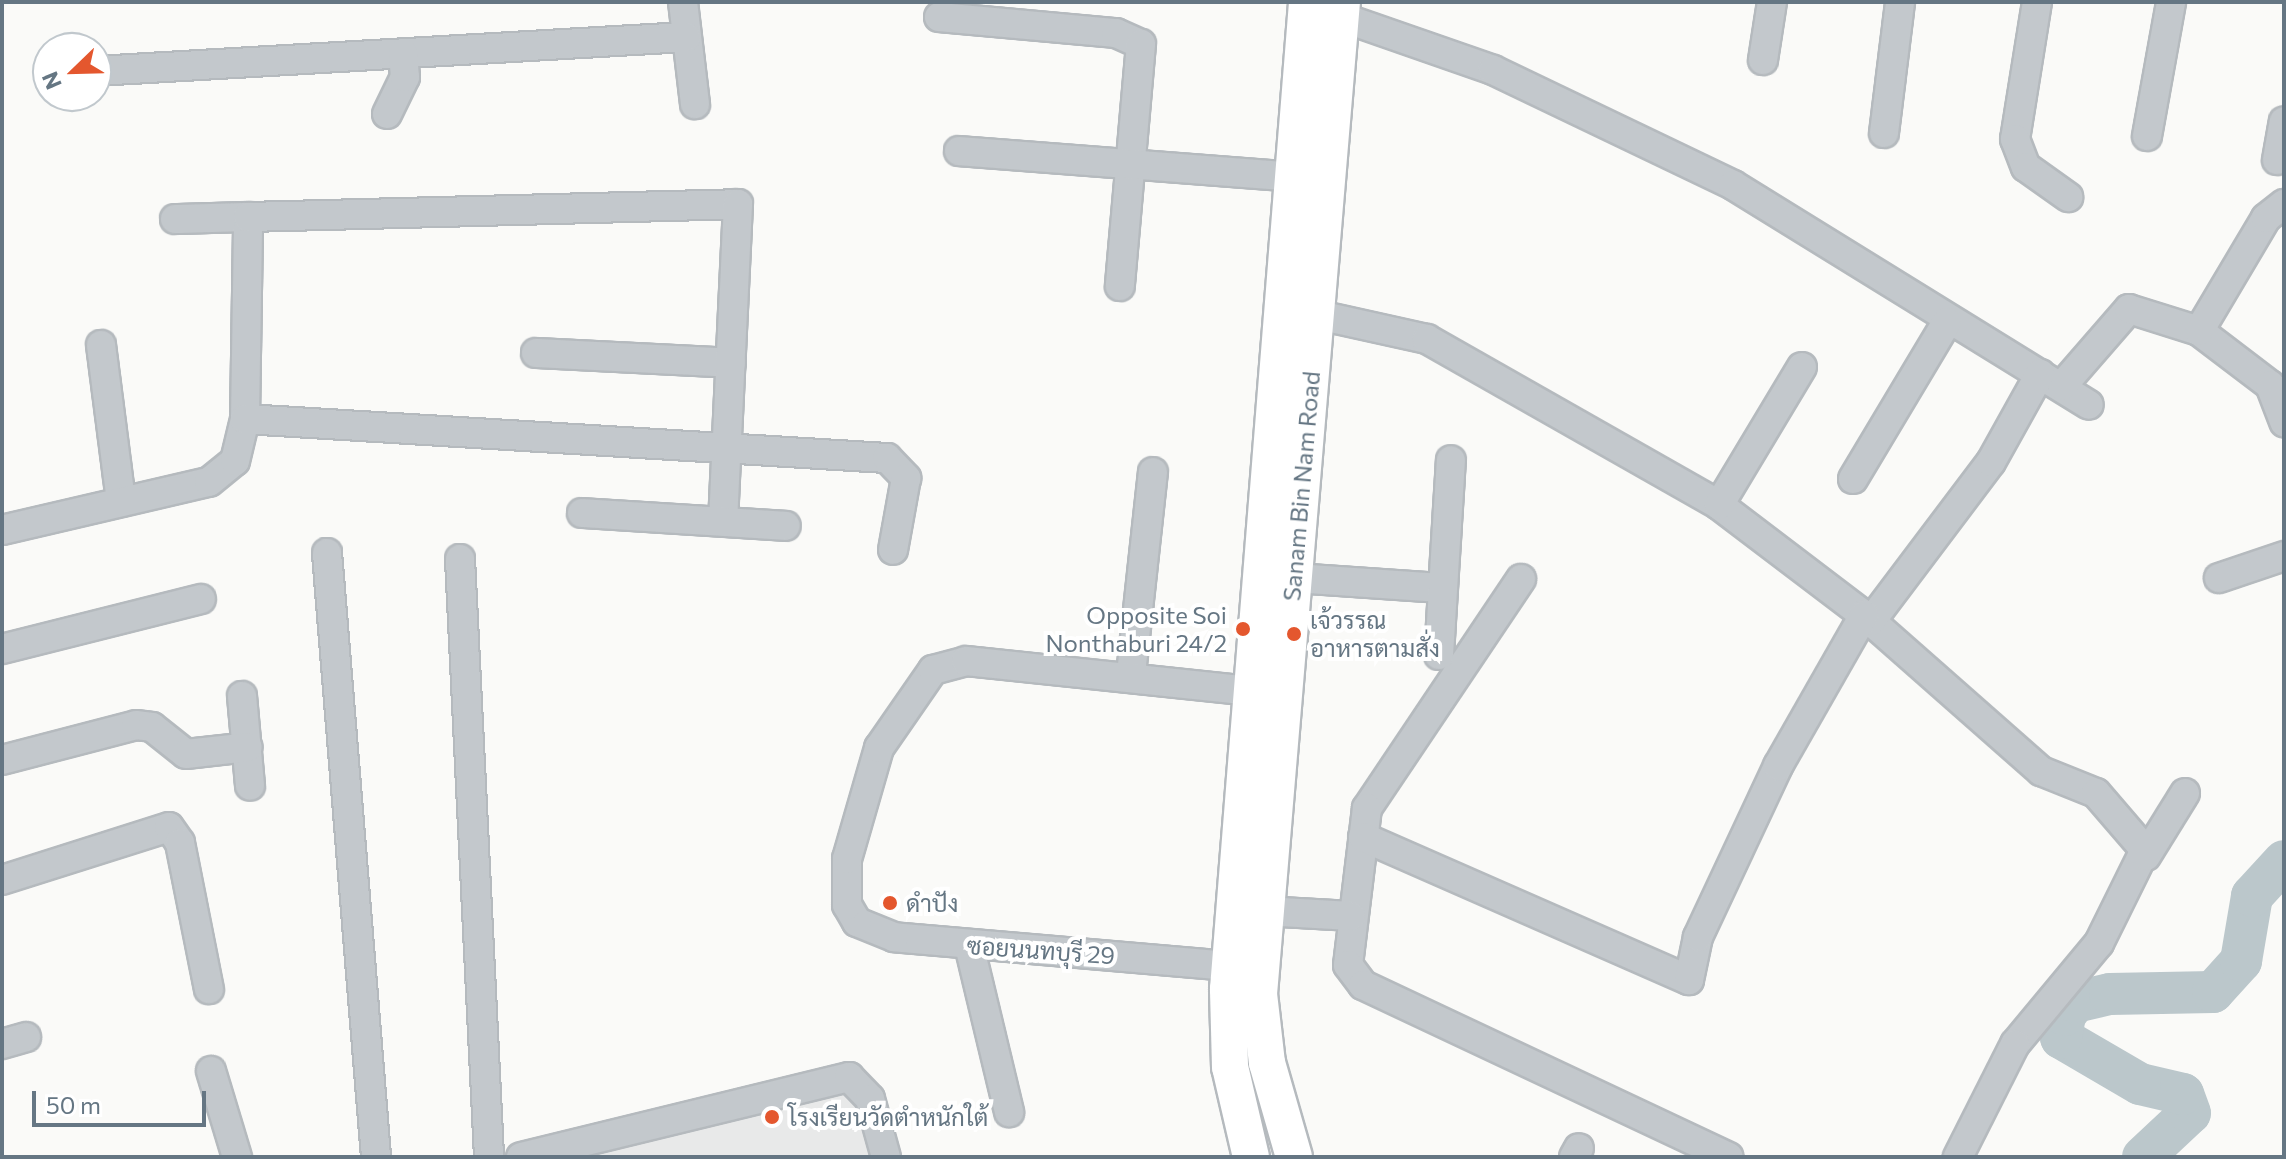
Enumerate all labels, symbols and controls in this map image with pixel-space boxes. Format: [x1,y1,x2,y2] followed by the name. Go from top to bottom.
[32,32,112,112] north arrow
[36,68,67,94] text: N
[1277,370,1325,602] street label: Sanam Bin Nam Road
[1045,601,1227,657] place label: Opposite Soi Nonthaburi 24/2
[1310,606,1440,662] place label: เจ้วรรณ อาหารตามสั่ง
[1234,620,1252,638] marker: Opposite Soi Nonthaburi 24/2
[1285,625,1303,643] marker: เจ้วรรณ อาหารตามสั่ง
[906,889,958,917] place label: ดำปัง
[881,894,899,912] marker: ดำปัง
[966,930,1116,970] street label: ซอยนนทบุรี 29
[36,1075,210,1125] scale bar
[46,1090,101,1119] text: 50 m
[788,1103,988,1131] place label: โรงเรียนวัดตำหนักใต้
[763,1108,781,1126] marker: โรงเรียนวัดตำหนักใต้

